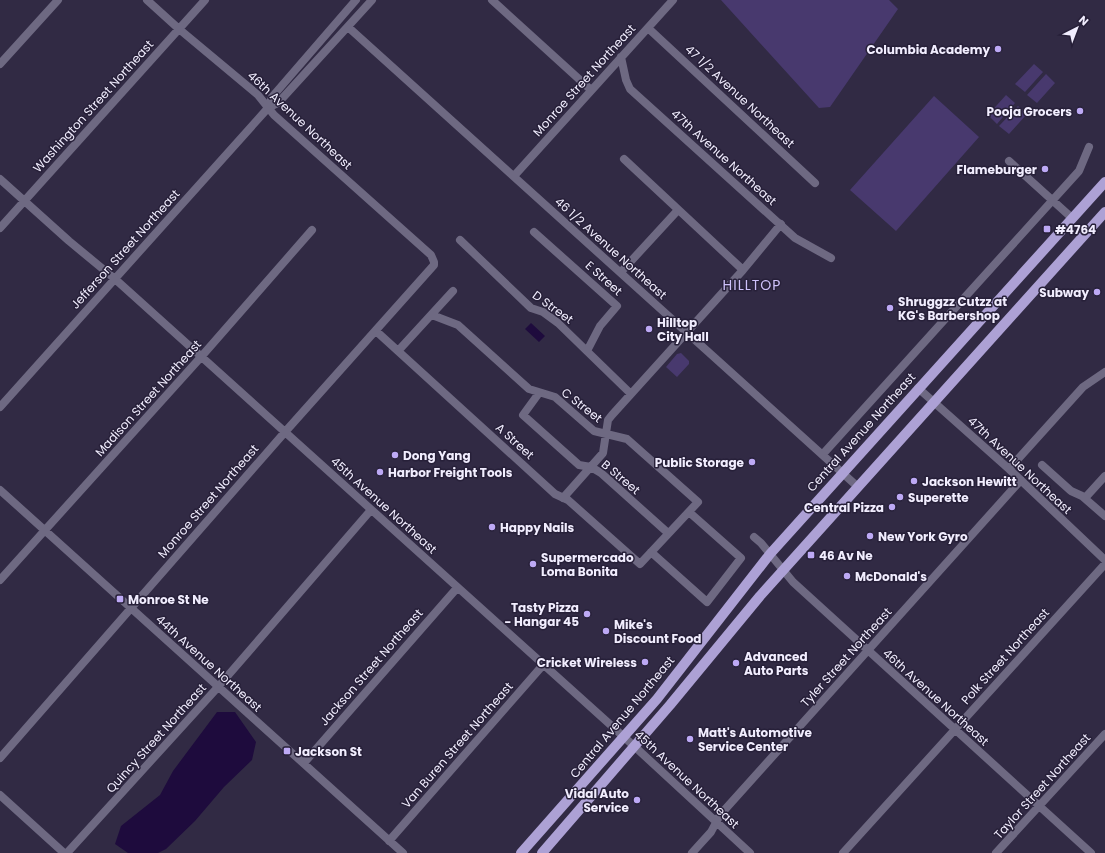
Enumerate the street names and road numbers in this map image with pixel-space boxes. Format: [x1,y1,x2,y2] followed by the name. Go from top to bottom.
[529,20,639,140] street label: Monroe Street Northeast
[29,36,157,176] street label: Washington Street Northeast
[682,41,798,151] street label: 47 1/2 Avenue Northeast
[244,67,356,173] street label: 46th Avenue Northeast
[668,105,780,209] street label: 47th Avenue Northeast
[67,185,183,313] street label: Jefferson Street Northeast
[551,193,671,303] street label: 46 1/2 Avenue Northeast
[582,257,626,299] street label: E Street
[529,286,577,328] street label: D Street
[91,336,205,460] street label: Madison Street Northeast
[803,369,919,495] street label: Central Avenue Northeast
[558,384,606,426] street label: C Street
[964,412,1076,518] street label: 47th Avenue Northeast
[492,419,538,463] street label: A Street
[154,440,262,562] street label: Monroe Street Northeast
[327,453,441,557] street label: 45th Avenue Northeast
[598,456,644,498] street label: B Street
[797,604,895,710] street label: Tyler Street Northeast
[957,604,1053,708] street label: Polk Street Northeast
[315,605,427,729] street label: Jackson Street Northeast
[152,611,266,715] street label: 44th Avenue Northeast
[879,645,993,749] street label: 46th Avenue Northeast
[566,652,678,782] street label: Central Avenue Northeast
[397,678,517,812] street label: Van Buren Street Northeast
[102,679,210,797] street label: Quincy Street Northeast
[631,726,743,832] street label: 45th Avenue Northeast
[990,729,1094,843] street label: Taylor Street Northeast

